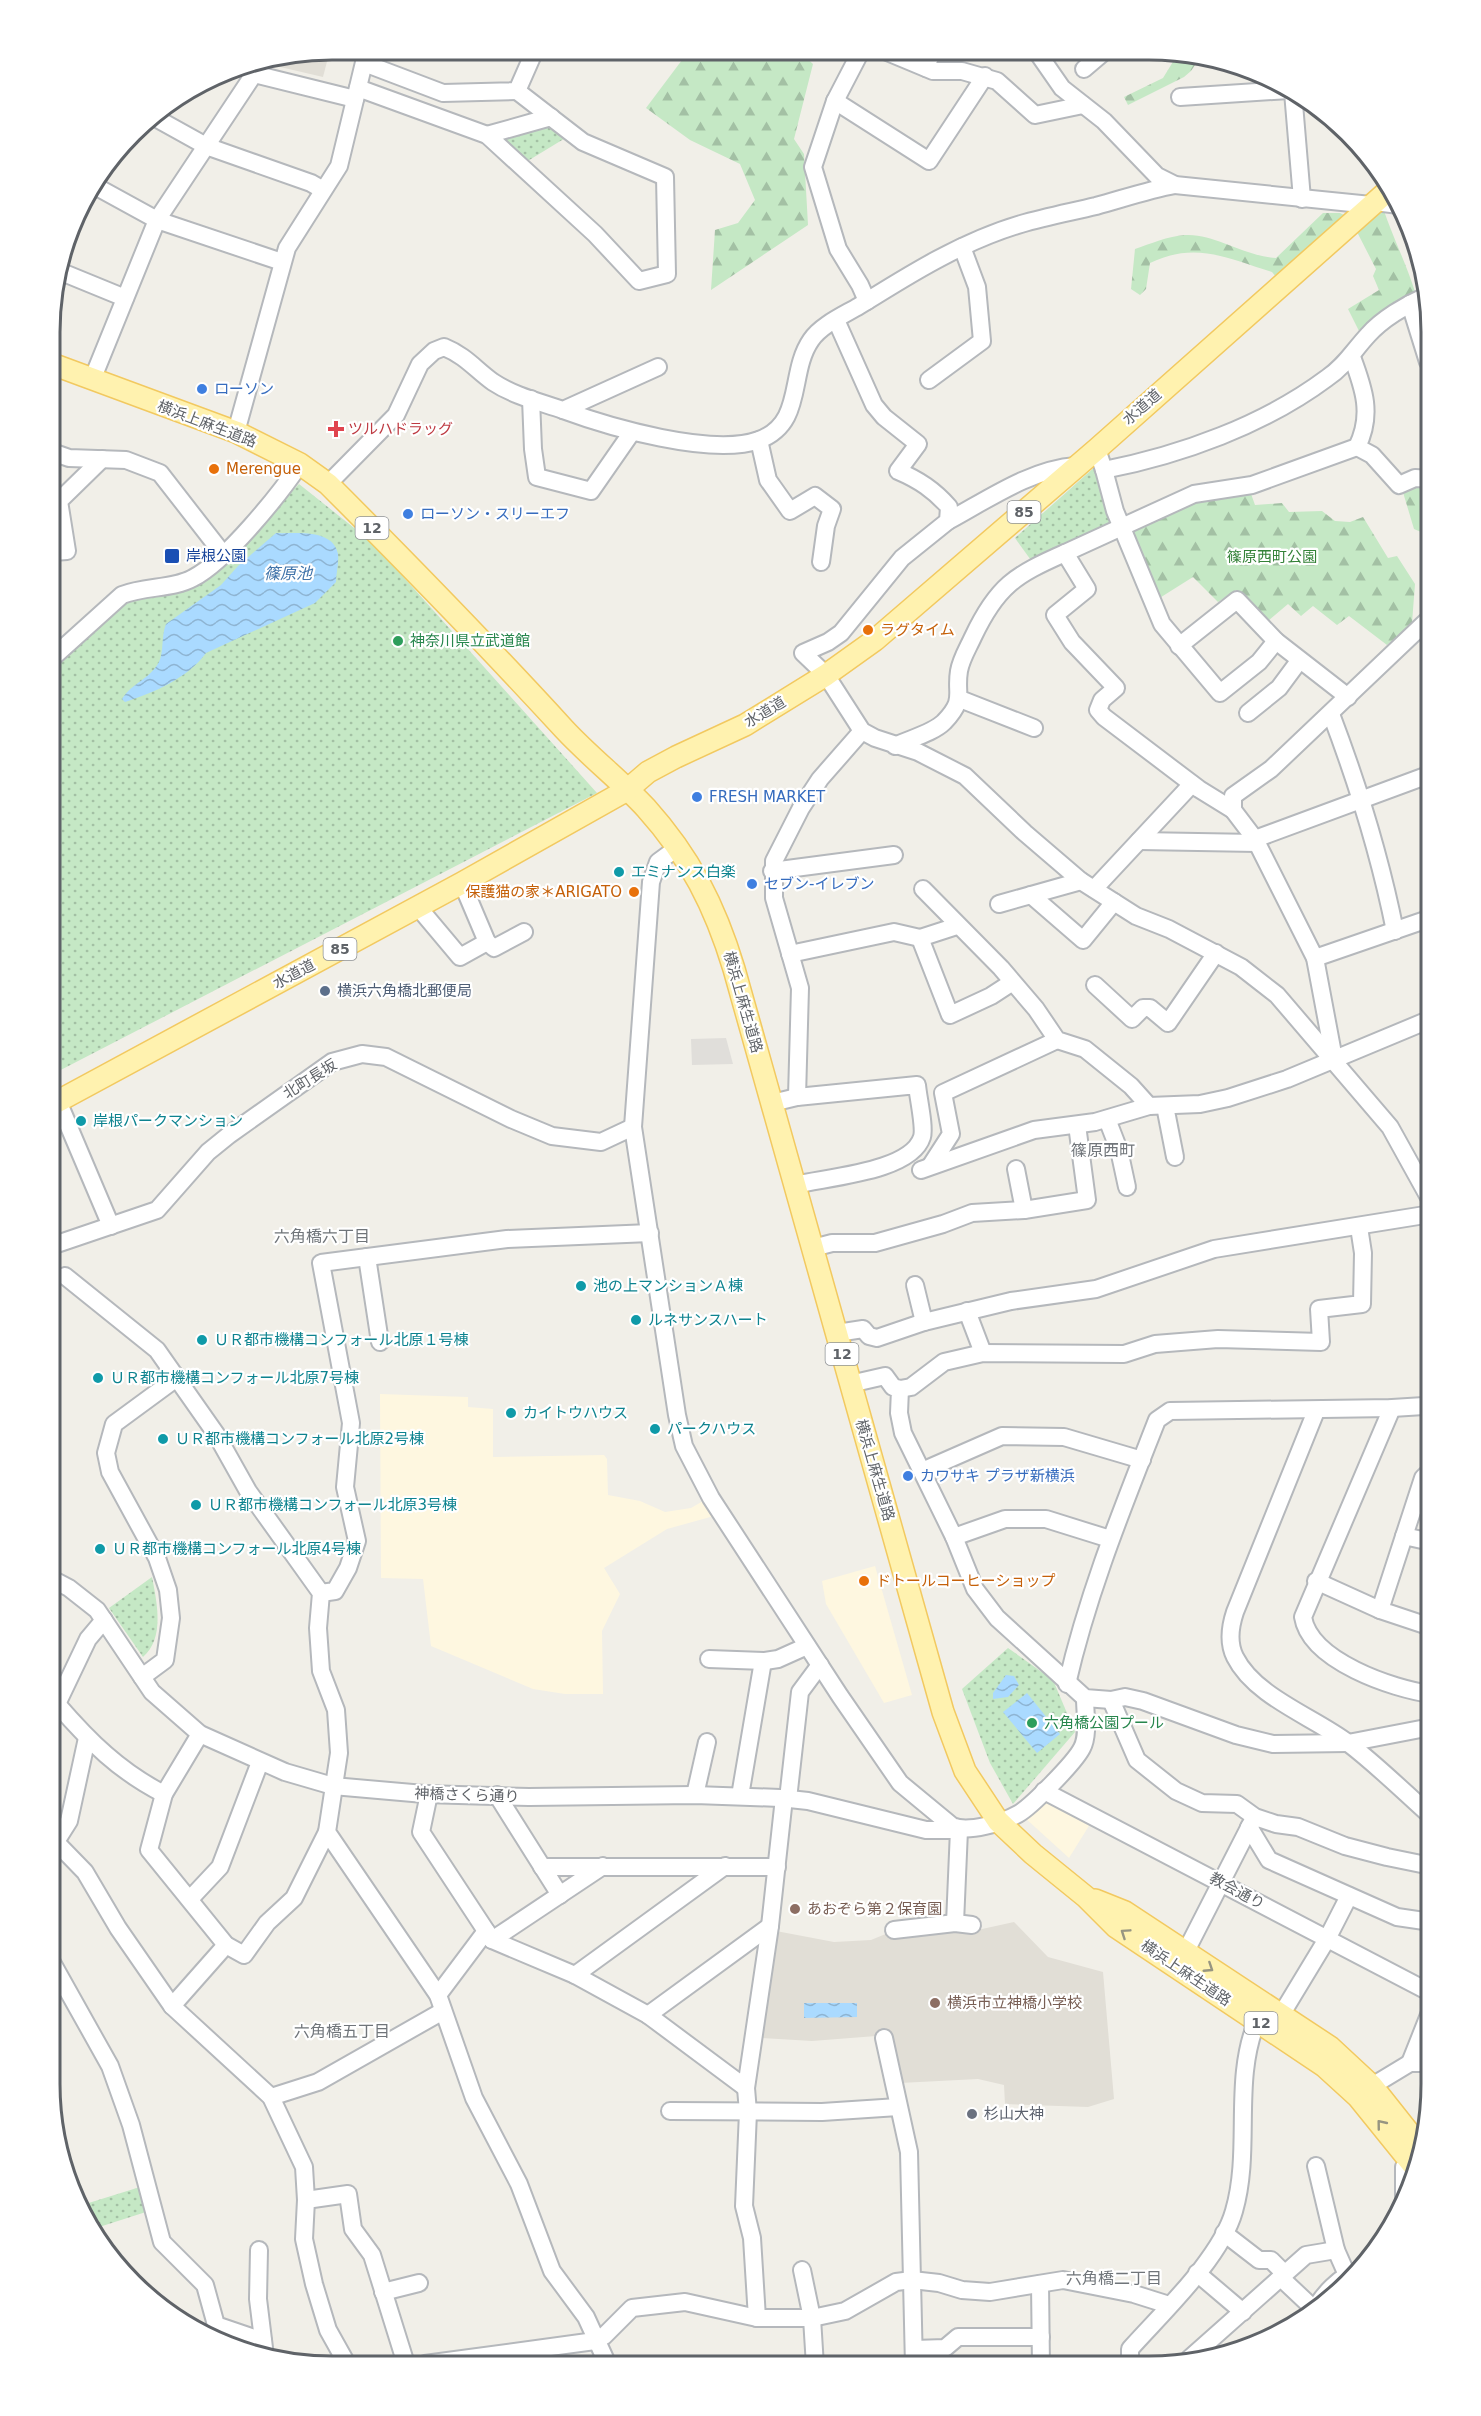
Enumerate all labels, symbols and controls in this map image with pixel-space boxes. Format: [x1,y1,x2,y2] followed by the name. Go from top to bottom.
[214,380,274,398] place label: ローソン
[195,382,209,396] marker: ローソン
[1119,385,1165,429] street label: 水道道
[155,397,259,451] street label: 横浜上麻生道路
[348,420,453,438] place label: ツルハドラッグ
[329,422,343,436] marker: ツルハドラッグ
[226,460,301,478] place label: Merengue
[207,462,221,476] marker: Merengue
[1008,501,1040,523] road number: 85
[420,505,570,523] place label: ローソン・スリーエフ
[401,507,415,521] marker: ローソン・スリーエフ
[356,517,388,539] road number: 12
[163,547,181,565] marker: 岸根公園
[186,547,246,565] place label: 岸根公園
[1227,548,1317,566] park label: 篠原西町公園
[264,564,314,583] water label: 篠原池
[880,621,955,639] place label: ラグタイム
[861,623,875,637] marker: ラグタイム
[410,632,530,650] place label: 神奈川県立武道館
[391,634,405,648] marker: 神奈川県立武道館
[741,693,789,731] street label: 水道道
[709,788,826,806] place label: FRESH MARKET
[690,790,704,804] marker: FRESH MARKET
[631,863,736,881] place label: エミナンス白楽
[612,865,626,879] marker: エミナンス白楽
[764,875,874,893] place label: セブン-イレブン
[745,877,759,891] marker: セブン-イレブン
[465,883,622,901] place label: 保護猫の家＊ARIGATO
[627,885,641,899] marker: 保護猫の家＊ARIGATO
[324,938,356,960] road number: 85
[720,949,766,1055] street label: 横浜上麻生道路
[270,955,318,993] street label: 水道道
[337,982,472,1000] place label: 横浜六角橋北郵便局
[318,984,332,998] marker: 横浜六角橋北郵便局
[280,1055,340,1103] street label: 北町長坂
[93,1112,243,1130] place label: 岸根パークマンション
[74,1114,88,1128] marker: 岸根パークマンション
[1071,1141,1135,1160] district label: 篠原西町
[274,1227,370,1246] district label: 六角橋六丁目
[593,1277,743,1295] place label: 池の上マンションＡ棟
[574,1279,588,1293] marker: 池の上マンションＡ棟
[648,1311,768,1329] place label: ルネサンスハート
[629,1313,643,1327] marker: ルネサンスハート
[214,1331,469,1349] place label: ＵＲ都市機構コンフォール北原１号棟
[195,1333,209,1347] marker: ＵＲ都市機構コンフォール北原１号棟
[826,1343,858,1365] road number: 12
[110,1369,359,1387] place label: ＵＲ都市機構コンフォール北原7号棟
[91,1371,105,1385] marker: ＵＲ都市機構コンフォール北原7号棟
[523,1404,628,1422] place label: カイトウハウス
[504,1406,518,1420] marker: カイトウハウス
[852,1417,898,1523] street label: 横浜上麻生道路
[667,1420,756,1438] place label: パークハウス
[648,1422,662,1436] marker: パークハウス
[175,1430,424,1448] place label: ＵＲ都市機構コンフォール北原2号棟
[156,1432,170,1446] marker: ＵＲ都市機構コンフォール北原2号棟
[920,1467,1075,1485] place label: カワサキ プラザ新横浜
[901,1469,915,1483] marker: カワサキ プラザ新横浜
[208,1496,457,1514] place label: ＵＲ都市機構コンフォール北原3号棟
[189,1498,203,1512] marker: ＵＲ都市機構コンフォール北原3号棟
[112,1540,361,1558] place label: ＵＲ都市機構コンフォール北原4号棟
[93,1542,107,1556] marker: ＵＲ都市機構コンフォール北原4号棟
[876,1572,1055,1590] place label: ドトールコーヒーショップ
[857,1574,871,1588] marker: ドトールコーヒーショップ
[1044,1714,1164,1732] place label: 六角橋公園プール
[1025,1716,1039,1730] marker: 六角橋公園プール
[414,1784,520,1806] street label: 神橋さくら通り
[1206,1869,1268,1913] street label: 教会通り
[807,1900,942,1918] place label: あおぞら第２保育園
[788,1902,802,1916] marker: あおぞら第２保育園
[1121,1929,1132,1940] one-way arrow
[1137,1936,1235,2010] street label: 横浜上麻生道路
[1203,1961,1213,1973] one-way arrow
[947,1994,1082,2012] place label: 横浜市立神橋小学校
[928,1996,942,2010] marker: 横浜市立神橋小学校
[1244,2012,1278,2034] road number: 12
[294,2022,390,2041] district label: 六角橋五丁目
[984,2105,1044,2123] place label: 杉山大神
[965,2107,979,2121] marker: 杉山大神
[1377,2120,1388,2131] one-way arrow
[1066,2269,1162,2288] district label: 六角橋二丁目

